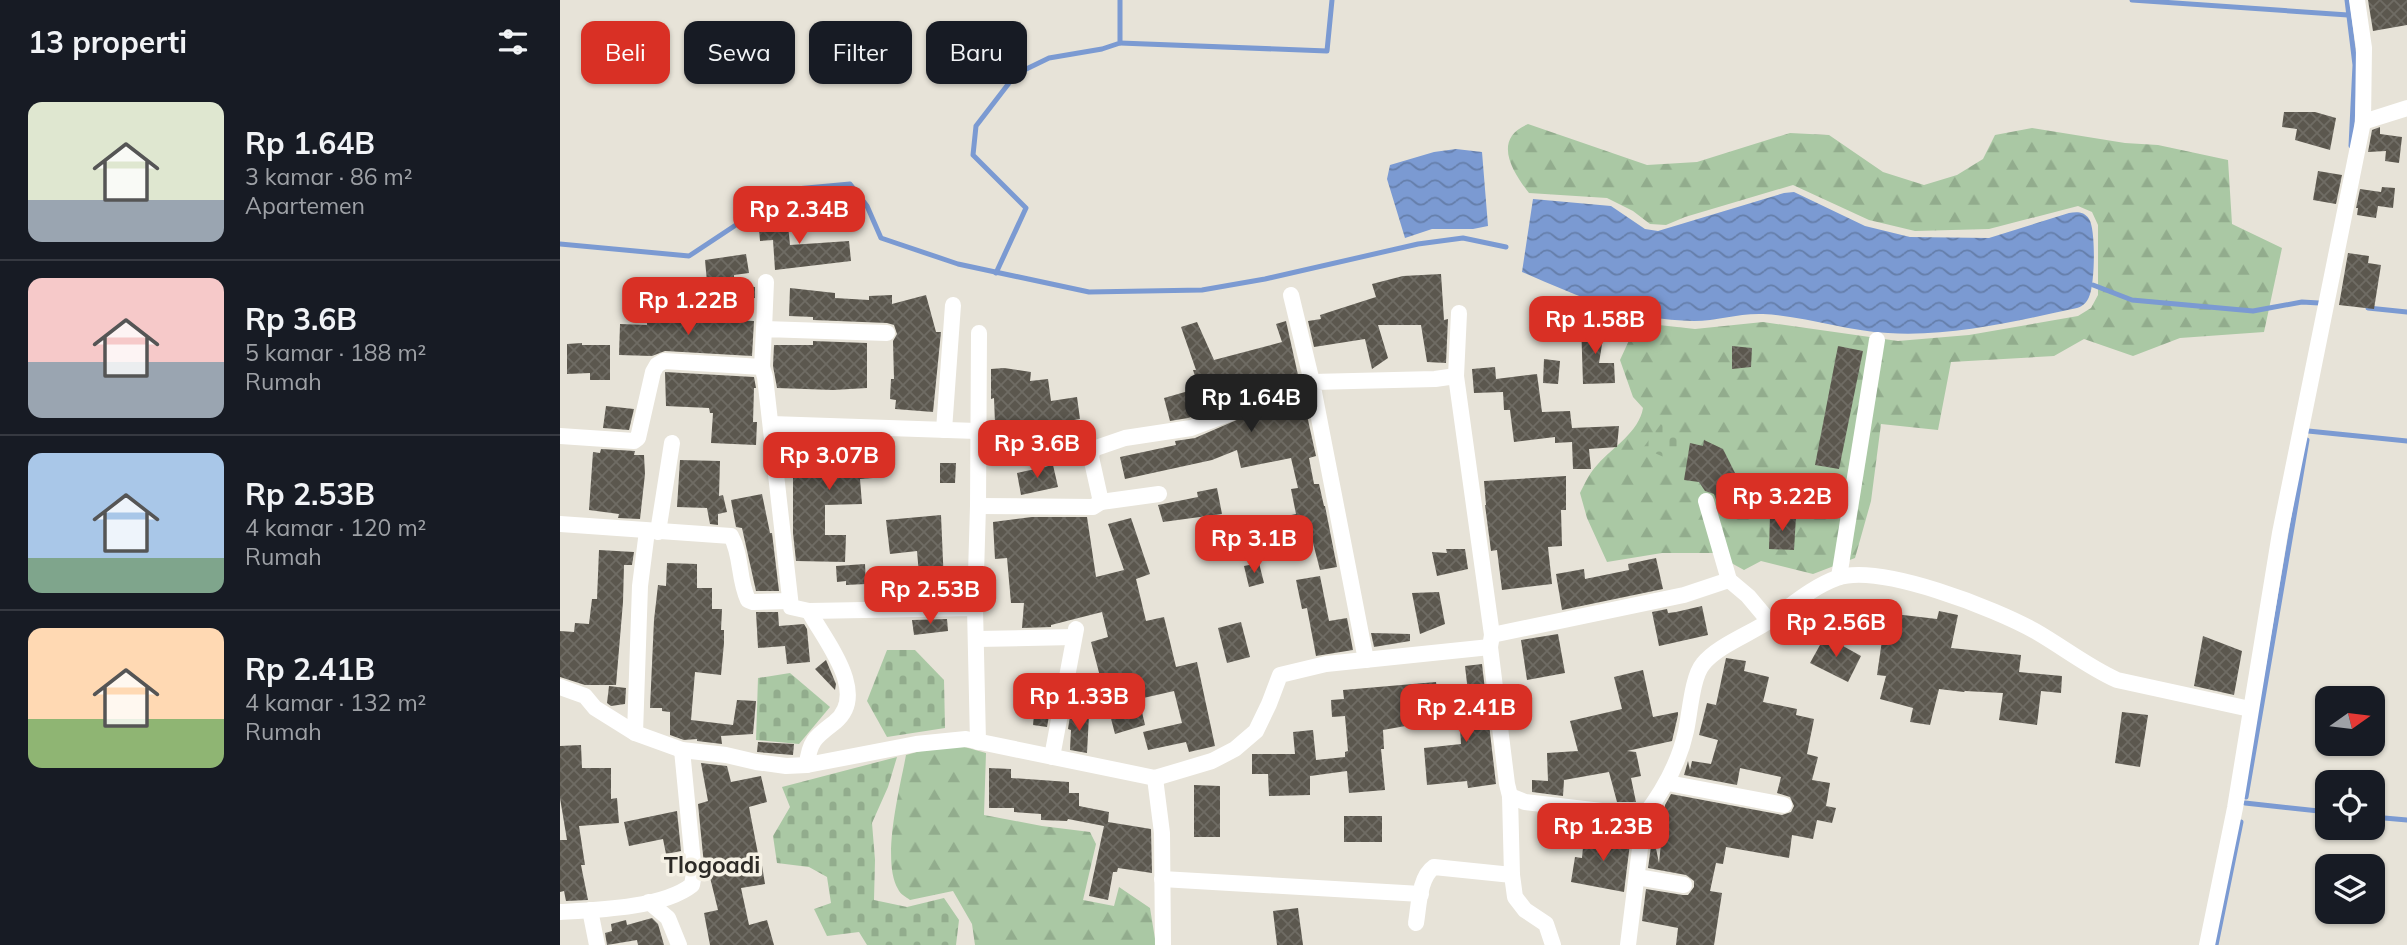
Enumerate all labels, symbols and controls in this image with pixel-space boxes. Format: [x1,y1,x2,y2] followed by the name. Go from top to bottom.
[581,21,670,84] chip: Beli
[684,21,795,84] chip: Sewa
[809,21,912,84] chip: Filter
[926,21,1027,84] chip: Baru
[28,23,187,61] text: 13 properti
[494,23,532,61] icon: filters
[245,124,375,162] text: Rp 1.64B
[84,130,168,214] icon: home
[245,162,413,191] text: 3 kamar · 86 m²
[727,187,871,246] pin: Rp 2.34B
[245,191,365,220] text: Apartemen
[749,194,849,223] text: Rp 2.34B
[616,278,760,337] pin: Rp 1.22B
[638,285,738,314] text: Rp 1.22B
[1523,296,1667,356] pin: Rp 1.58B
[245,300,357,338] text: Rp 3.6B
[1545,304,1645,333] text: Rp 1.58B
[84,306,168,390] icon: home
[245,338,426,367] text: 5 kamar · 188 m²
[245,367,322,396] text: Rumah
[1179,374,1323,434] pin: Rp 1.64B
[1201,382,1301,411] text: Rp 1.64B
[972,420,1102,480] pin: Rp 3.6B
[994,428,1080,457] text: Rp 3.6B
[757,433,901,492] pin: Rp 3.07B
[779,440,879,469] text: Rp 3.07B
[1710,474,1854,533] pin: Rp 3.22B
[245,475,375,513] text: Rp 2.53B
[84,481,168,565] icon: home
[1732,481,1832,510] text: Rp 3.22B
[245,513,426,542] text: 4 kamar · 120 m²
[1189,516,1319,575] pin: Rp 3.1B
[1211,523,1297,552] text: Rp 3.1B
[245,542,322,571] text: Rumah
[858,566,1002,626] pin: Rp 2.53B
[880,574,980,603] text: Rp 2.53B
[1764,600,1908,659] pin: Rp 2.56B
[1786,607,1886,636] text: Rp 2.56B
[245,650,375,688] text: Rp 2.41B
[84,656,168,740] icon: home
[1007,674,1151,733] pin: Rp 1.33B
[1029,681,1129,710] text: Rp 1.33B
[1394,684,1538,744] pin: Rp 2.41B
[2315,686,2385,756] north arrow
[2315,686,2385,924] map controls
[245,688,426,717] text: 4 kamar · 132 m²
[1416,692,1516,721] text: Rp 2.41B
[245,717,322,746] text: Rumah
[2315,770,2385,840] button: locate
[1531,804,1675,863] pin: Rp 1.23B
[1553,811,1653,840] text: Rp 1.23B
[664,850,760,879] district label: Tlogoadi
[2315,854,2385,924] button: layers

